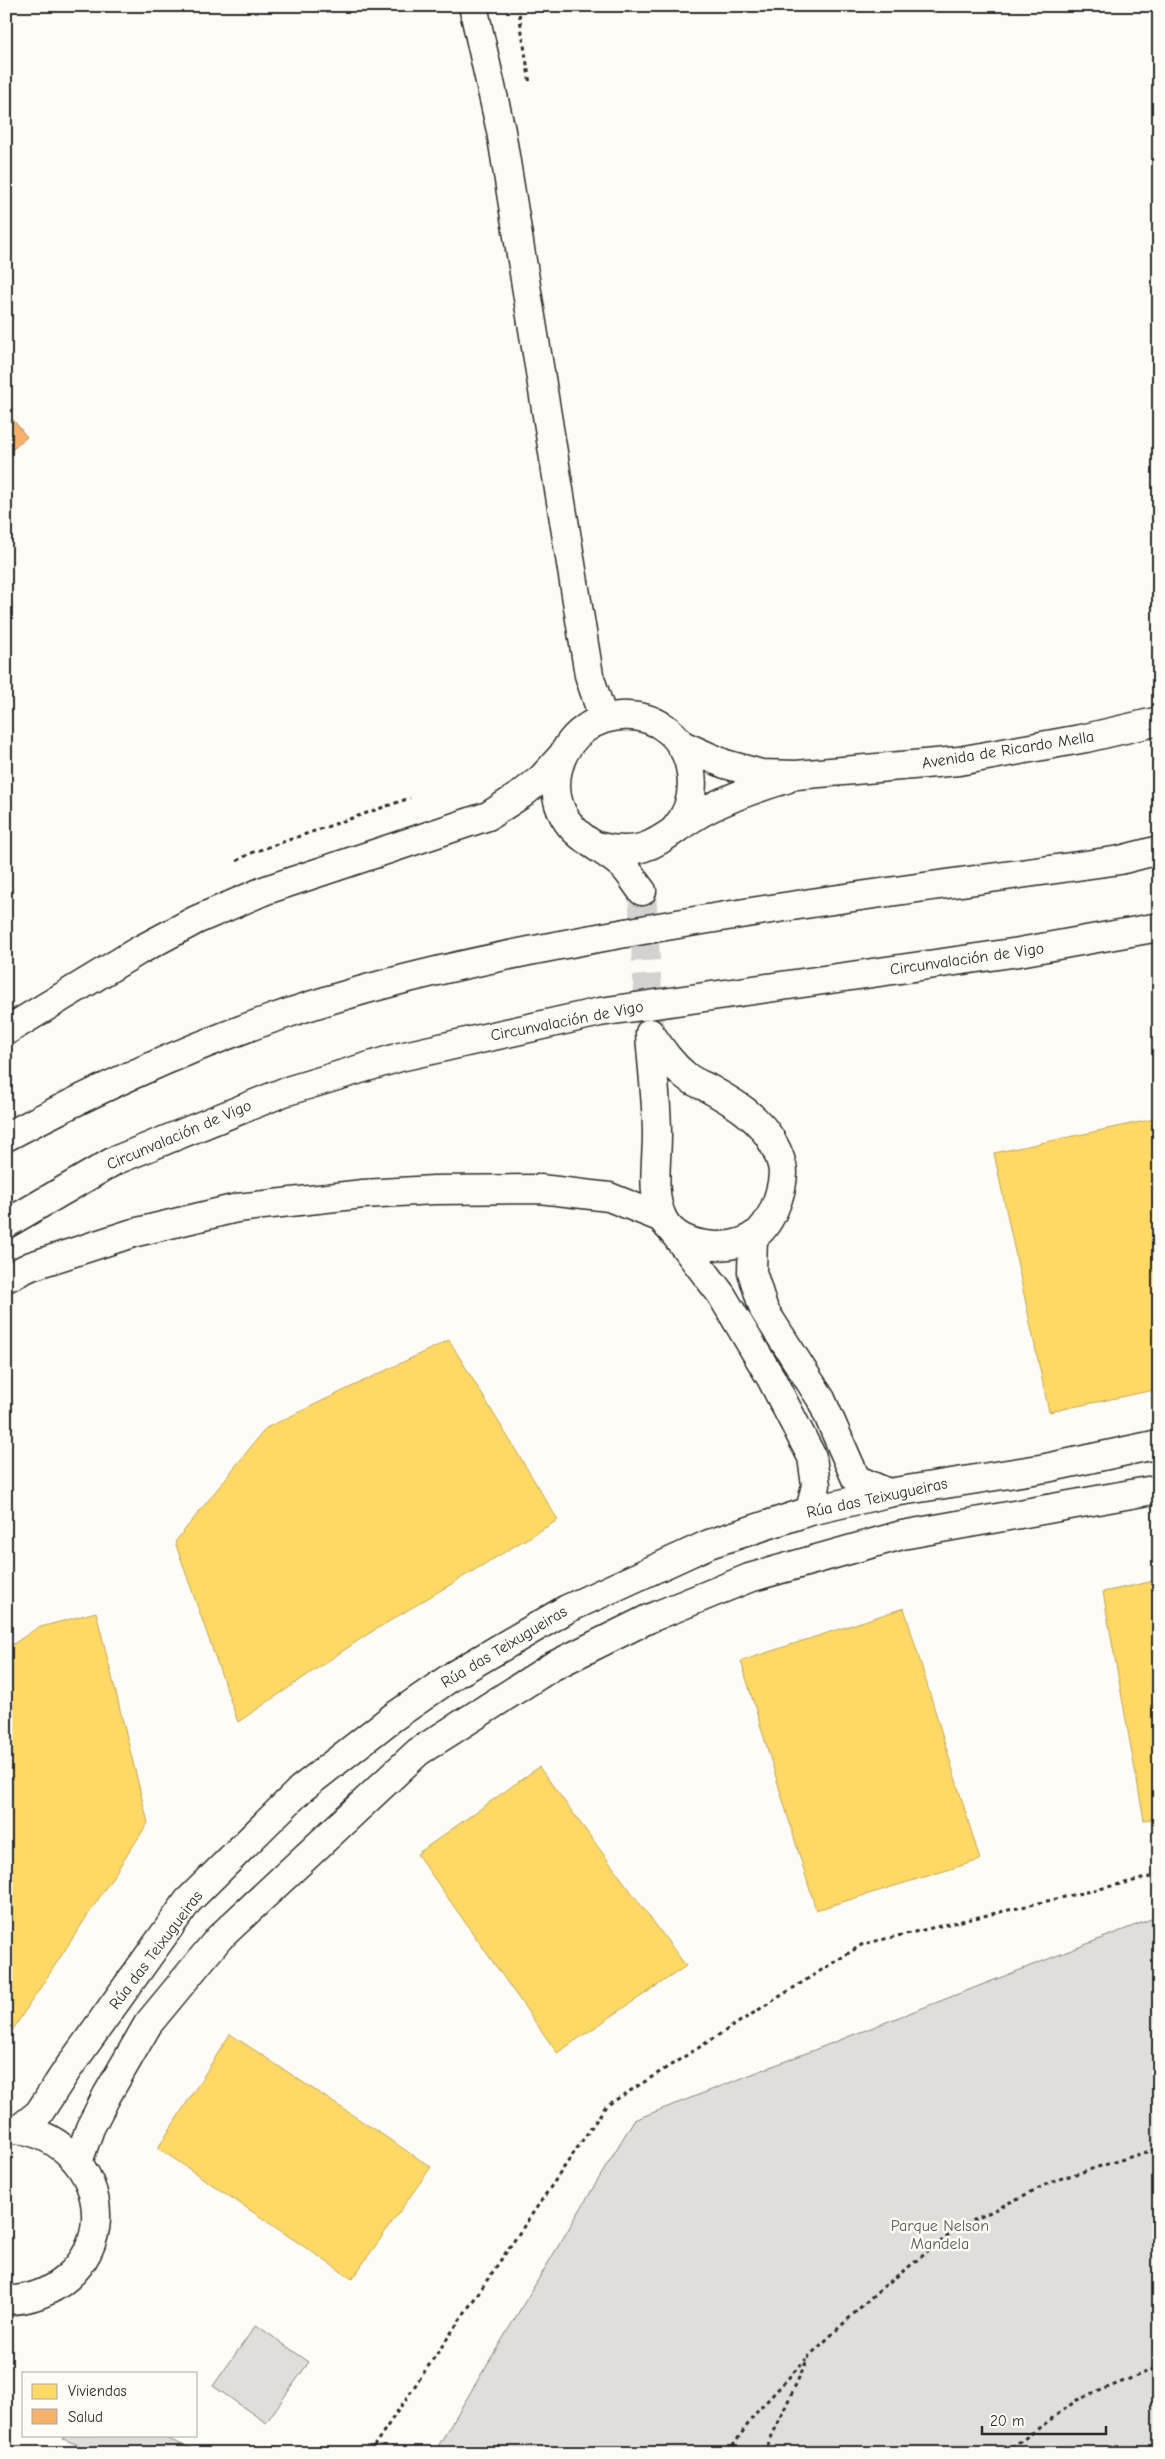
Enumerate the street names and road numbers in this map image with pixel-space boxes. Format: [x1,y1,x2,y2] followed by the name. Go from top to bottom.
[921,727,1095,773] street label: Avenida de Ricardo Mella
[889,939,1045,979] street label: Circunvalación de Vigo
[489,997,645,1045] street label: Circunvalación de Vigo
[104,1096,254,1174] street label: Circunvalación de Vigo
[805,1474,950,1522] street label: Rúa das Teixugueiras
[438,1602,571,1692] street label: Rúa das Teixugueiras
[106,1887,207,2013] street label: Rúa das Teixugueiras

